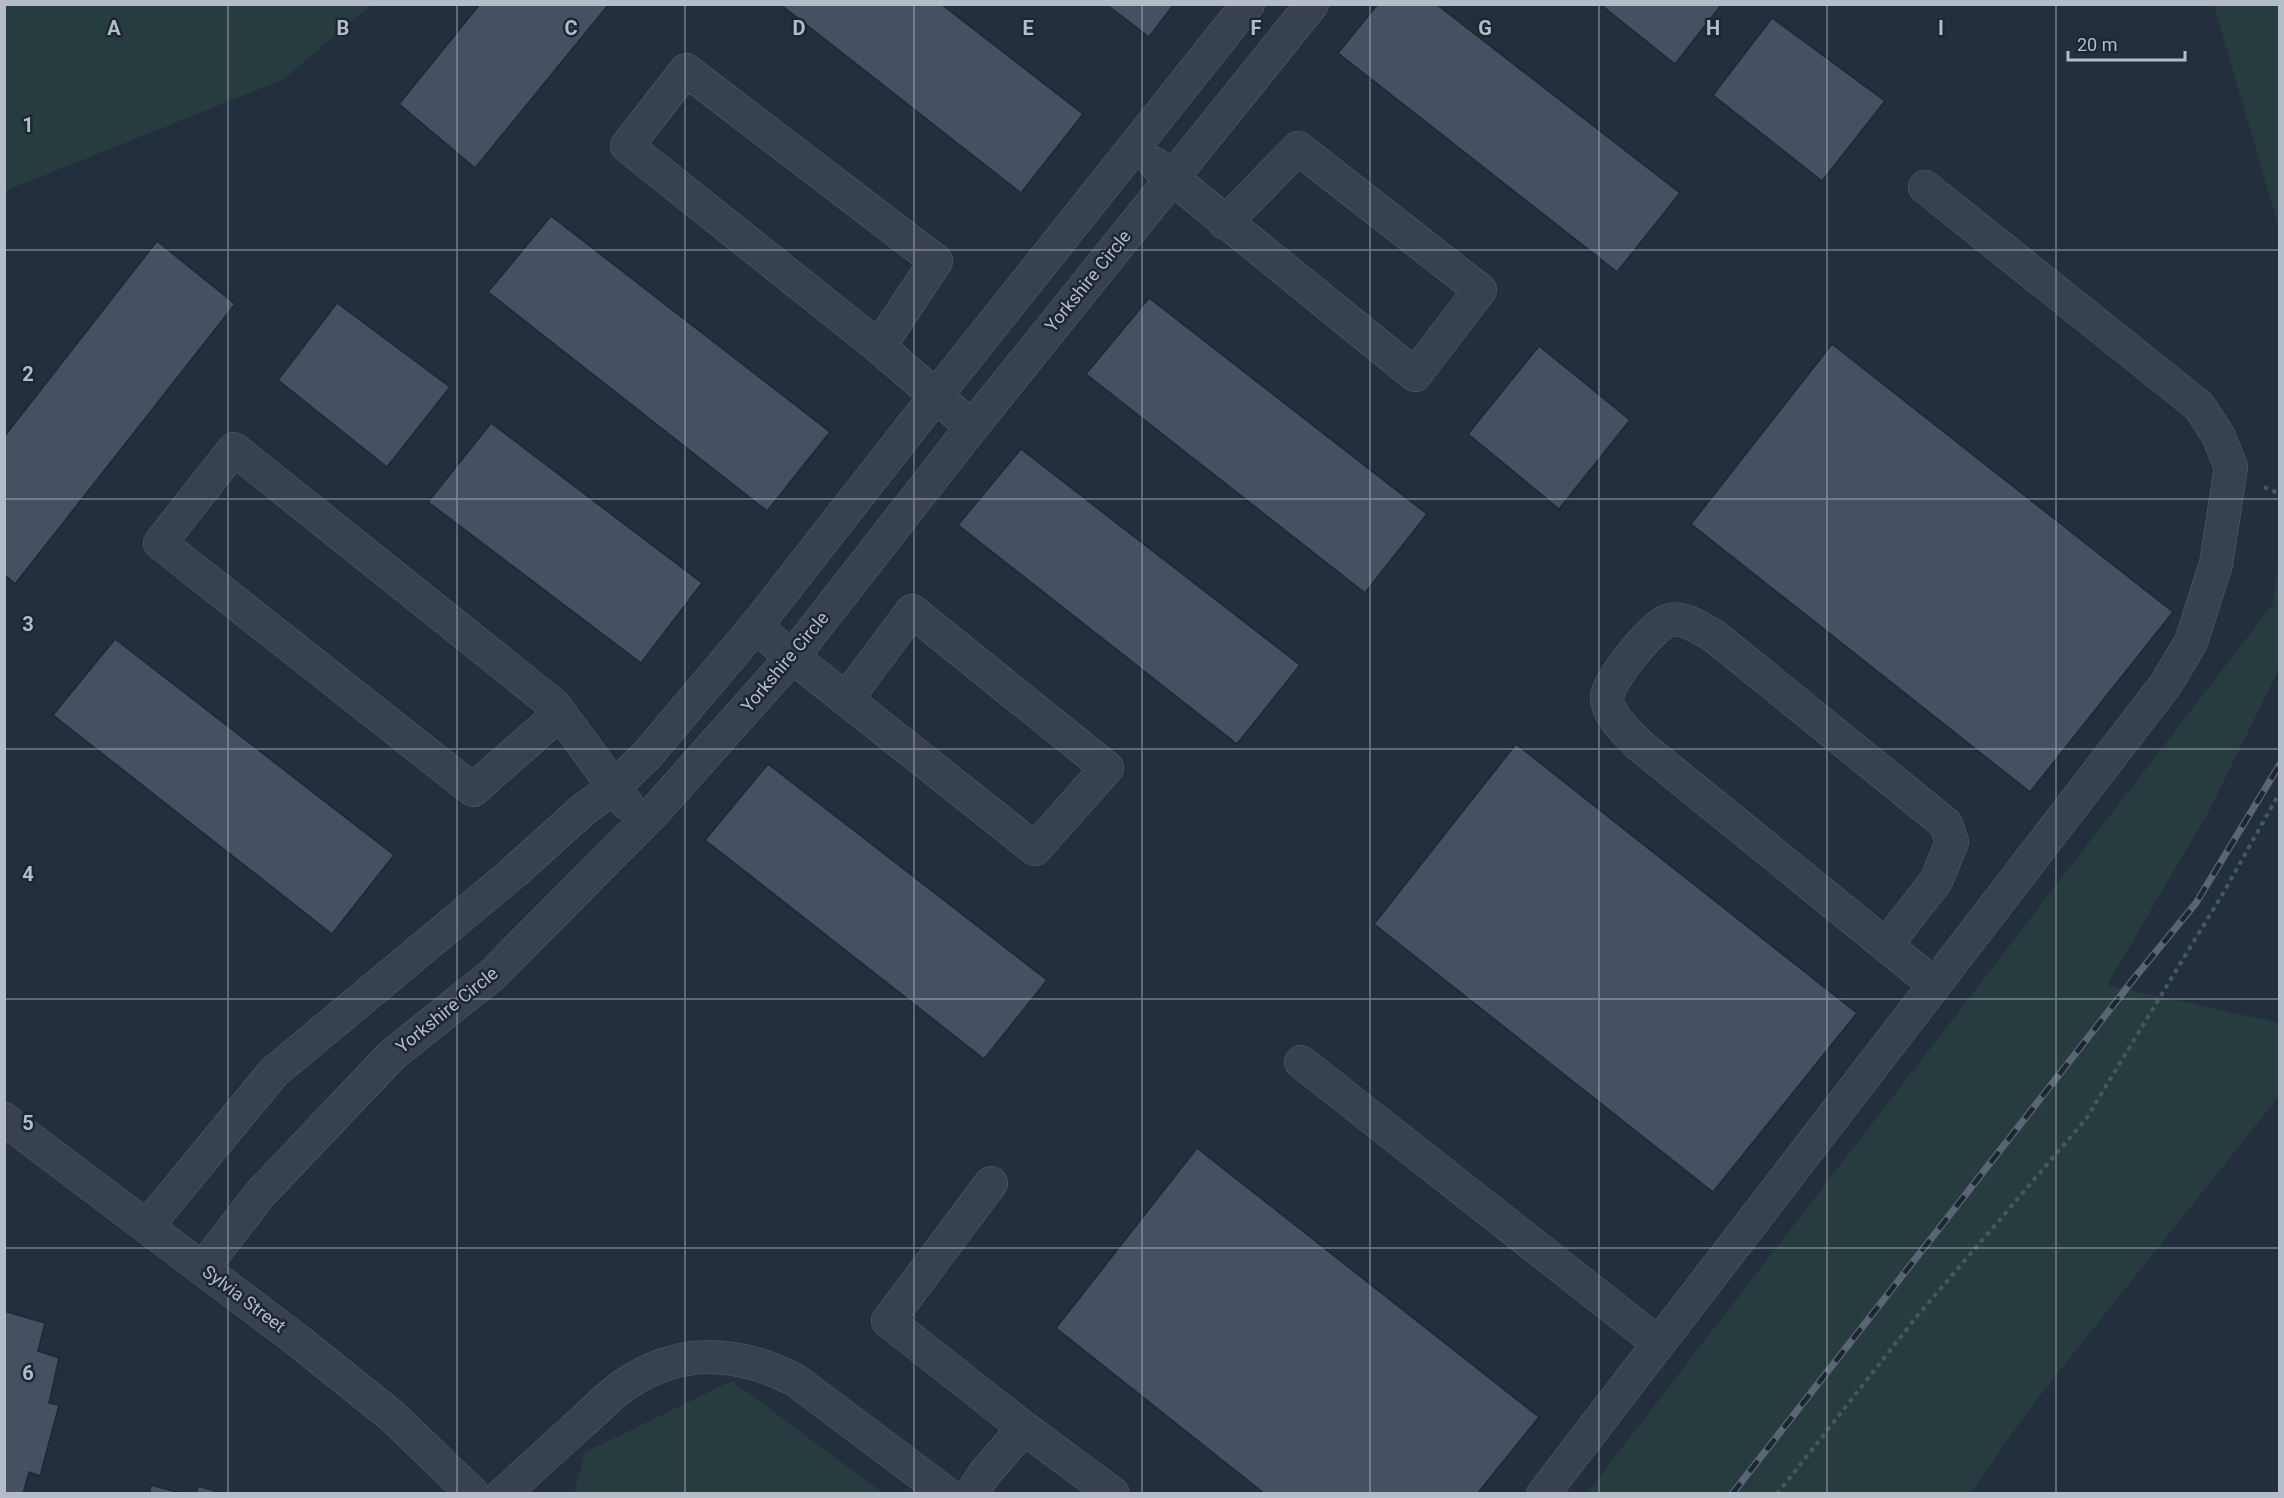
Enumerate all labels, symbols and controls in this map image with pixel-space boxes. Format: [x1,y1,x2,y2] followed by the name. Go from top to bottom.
[107,16,121,40] text: A
[337,16,349,40] text: B
[564,16,578,40] text: C
[793,16,806,40] text: D
[1022,16,1034,40] text: E
[1251,16,1262,40] text: F
[1478,16,1492,40] text: G
[1706,16,1720,40] text: H
[1938,16,1944,40] text: I
[2068,24,2185,62] scale bar
[2077,34,2117,55] text: 20 m
[22,113,34,137] text: 1
[1040,226,1135,336] street label: Yorkshire Circle
[22,362,34,386] text: 2
[737,607,833,716] street label: Yorkshire Circle
[22,612,34,636] text: 3
[22,862,34,886] text: 4
[392,962,502,1057] street label: Yorkshire Circle
[22,1111,34,1135] text: 5
[199,1261,290,1337] street label: Sylvia Street
[22,1361,34,1385] text: 6

